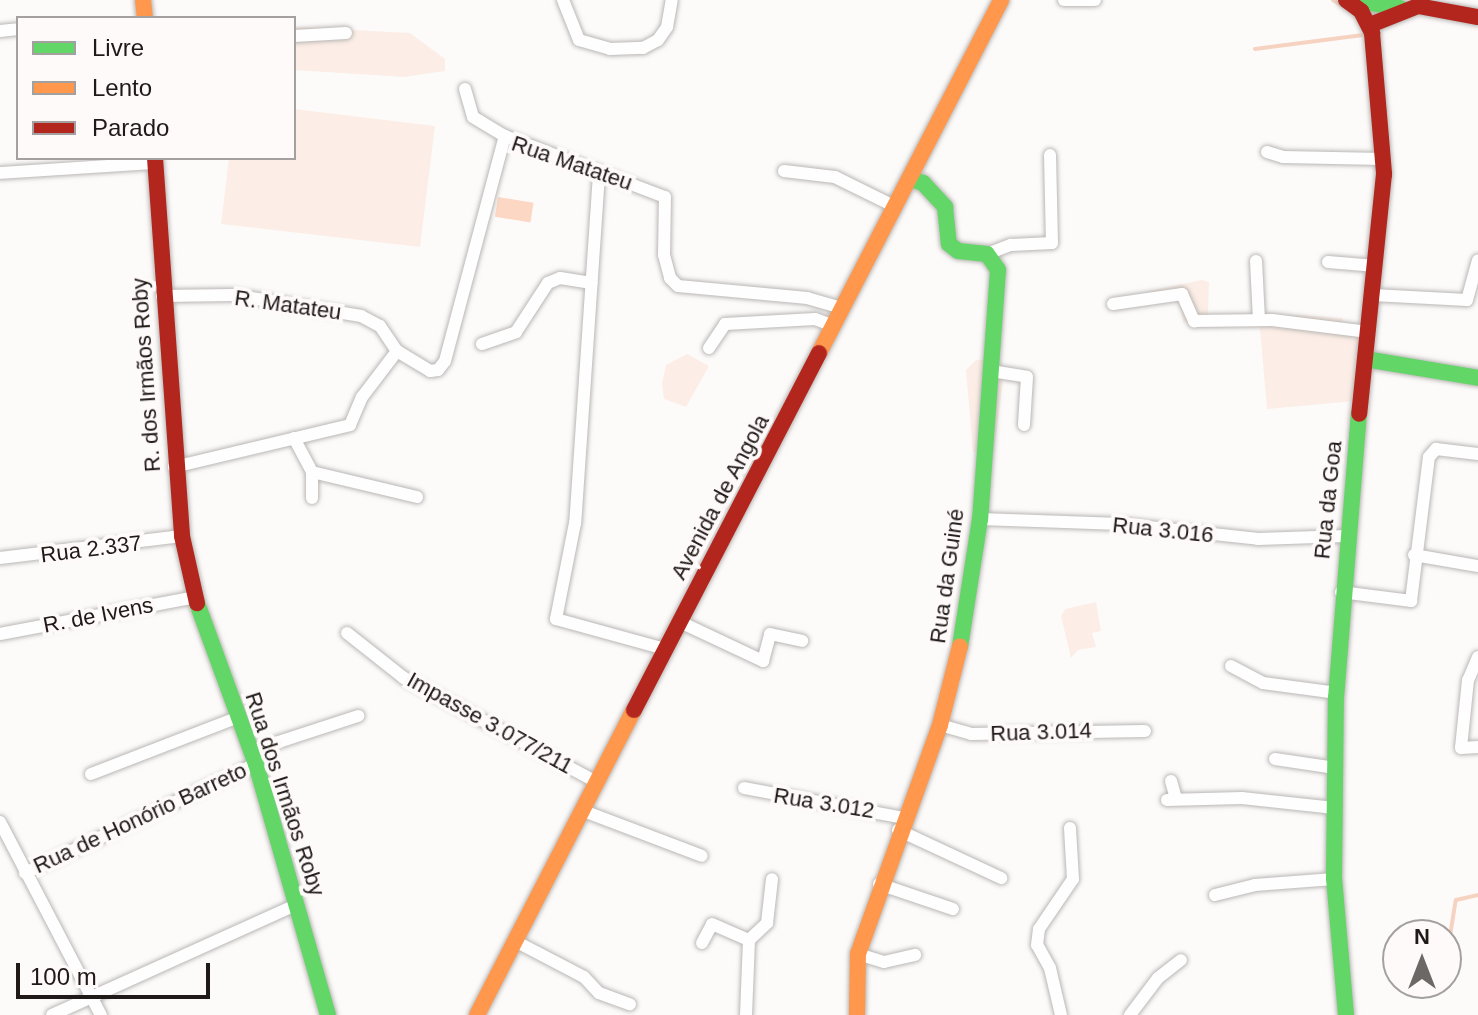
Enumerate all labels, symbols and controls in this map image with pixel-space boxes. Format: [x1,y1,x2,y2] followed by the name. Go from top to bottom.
[16,16,296,160] legend
[92,34,144,61] text: Livre
[92,74,152,101] text: Lento
[92,114,169,141] text: Parado
[508,130,636,196] street label: Rua Matateu
[126,277,166,473] street label: R. dos Irmãos Roby
[233,284,343,326] street label: R. Matateu
[665,409,775,585] street label: Avenida de Angola
[1309,440,1347,560] street label: Rua da Goa
[924,507,970,645] street label: Rua da Guiné
[1111,512,1215,548] street label: Rua 3.016
[39,530,143,568] street label: Rua 2.337
[41,591,155,639] street label: R. de Ivens
[402,666,578,780] street label: Impasse 3.077/211
[240,689,330,899] street label: Rua dos Irmãos Roby
[990,717,1092,747] street label: Rua 3.014
[29,757,251,879] street label: Rua de Honório Barreto
[772,782,876,824] street label: Rua 3.012
[1382,919,1462,999] north arrow
[1414,924,1430,949] text: N
[20,947,214,997] scale bar
[30,963,97,990] text: 100 m

